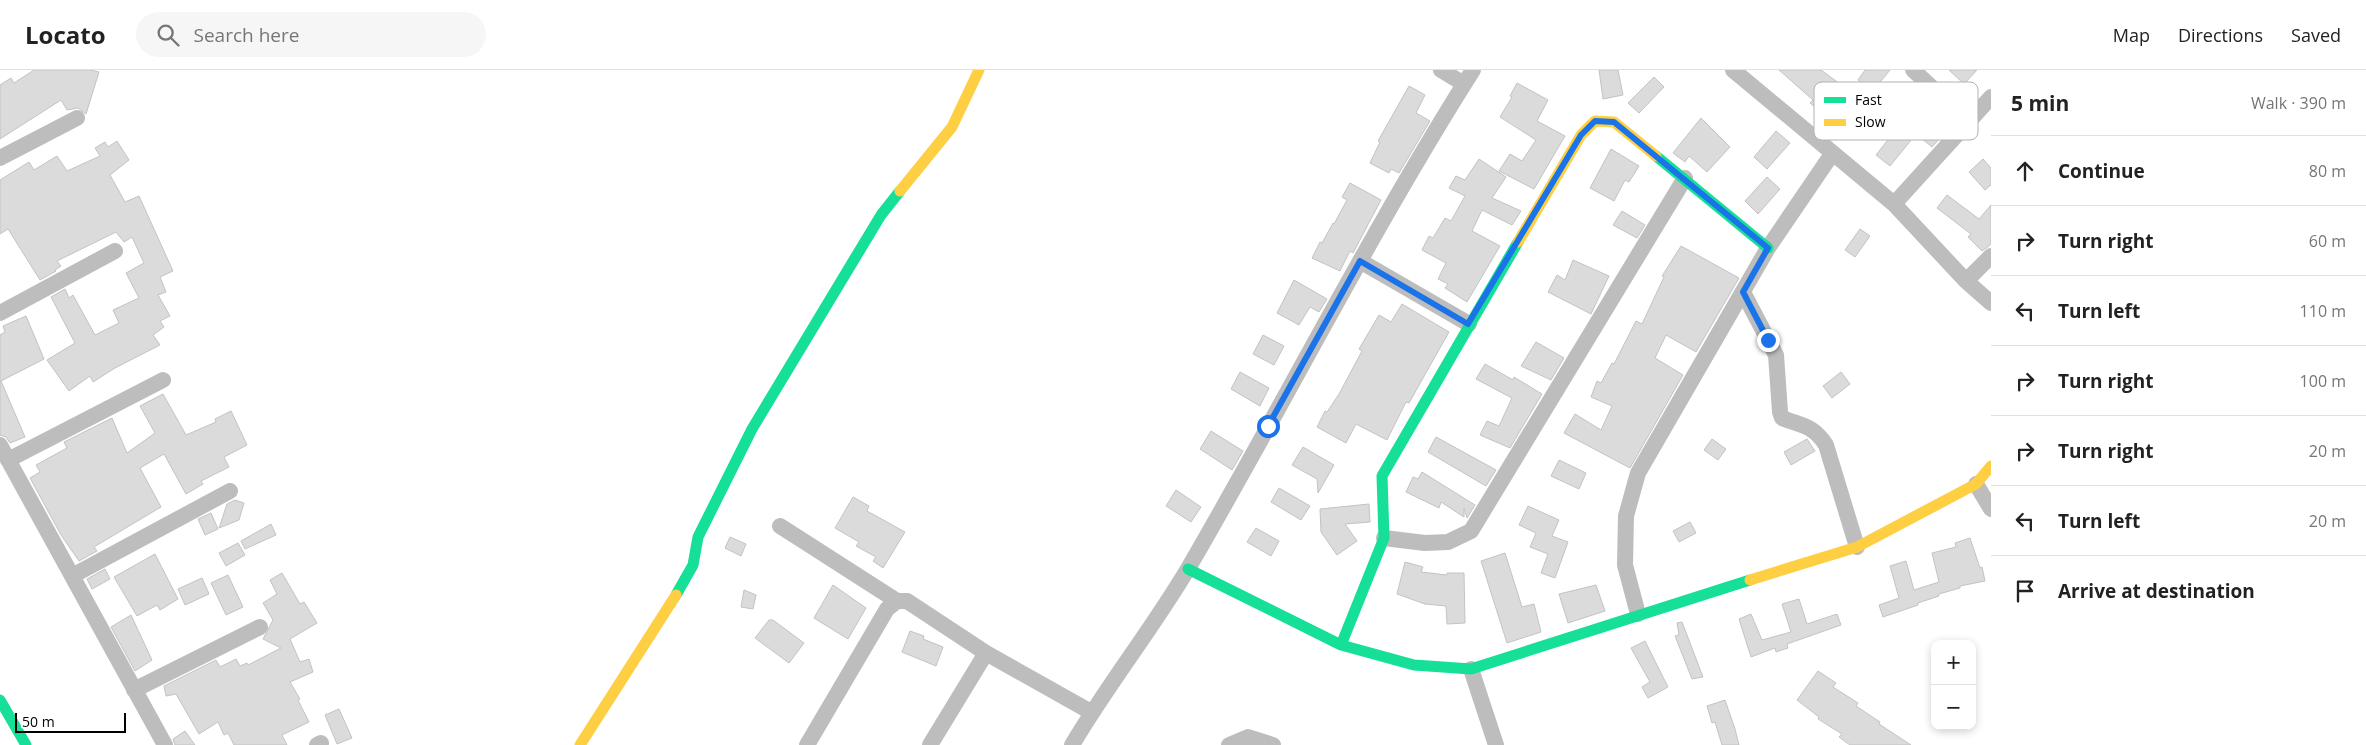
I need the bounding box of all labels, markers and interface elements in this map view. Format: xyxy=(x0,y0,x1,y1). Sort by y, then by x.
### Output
search box xyxy=(136,12,486,57)
text: Locato xyxy=(25,18,106,51)
icon: search xyxy=(154,21,182,49)
text: Search here xyxy=(194,22,299,48)
text: Map xyxy=(2113,23,2150,47)
text: Directions xyxy=(2178,23,2263,47)
text: Saved xyxy=(2291,23,2341,47)
legend xyxy=(1814,82,1978,140)
text: 5 min xyxy=(2011,89,2069,117)
text: Fast xyxy=(1855,90,1882,109)
text: Walk · 390 m xyxy=(2251,92,2346,114)
text: Slow xyxy=(1855,112,1886,131)
icon: ahead xyxy=(2011,157,2039,185)
text: Continue xyxy=(2058,158,2145,184)
text: 80 m xyxy=(2309,160,2346,182)
icon: right xyxy=(2011,227,2039,255)
text: Turn right xyxy=(2058,228,2153,254)
text: 60 m xyxy=(2309,230,2346,252)
icon: left xyxy=(2011,297,2039,325)
text: Turn left xyxy=(2058,298,2140,324)
text: 110 m xyxy=(2300,300,2346,322)
route end xyxy=(1757,329,1780,352)
icon: right xyxy=(2011,367,2039,395)
text: Turn right xyxy=(2058,368,2153,394)
text: 100 m xyxy=(2300,370,2346,392)
route start xyxy=(1257,415,1280,438)
icon: right xyxy=(2011,437,2039,465)
text: Turn right xyxy=(2058,438,2153,464)
text: 20 m xyxy=(2309,440,2346,462)
icon: left xyxy=(2011,507,2039,535)
text: Turn left xyxy=(2058,508,2140,534)
text: 20 m xyxy=(2309,510,2346,532)
icon: arrive xyxy=(2011,577,2039,605)
text: Arrive at destination xyxy=(2058,578,2255,604)
map controls xyxy=(1931,640,1976,730)
button: + xyxy=(1931,640,1976,685)
button: − xyxy=(1931,685,1976,730)
scale bar xyxy=(15,710,126,733)
text: 50 m xyxy=(22,712,55,731)

